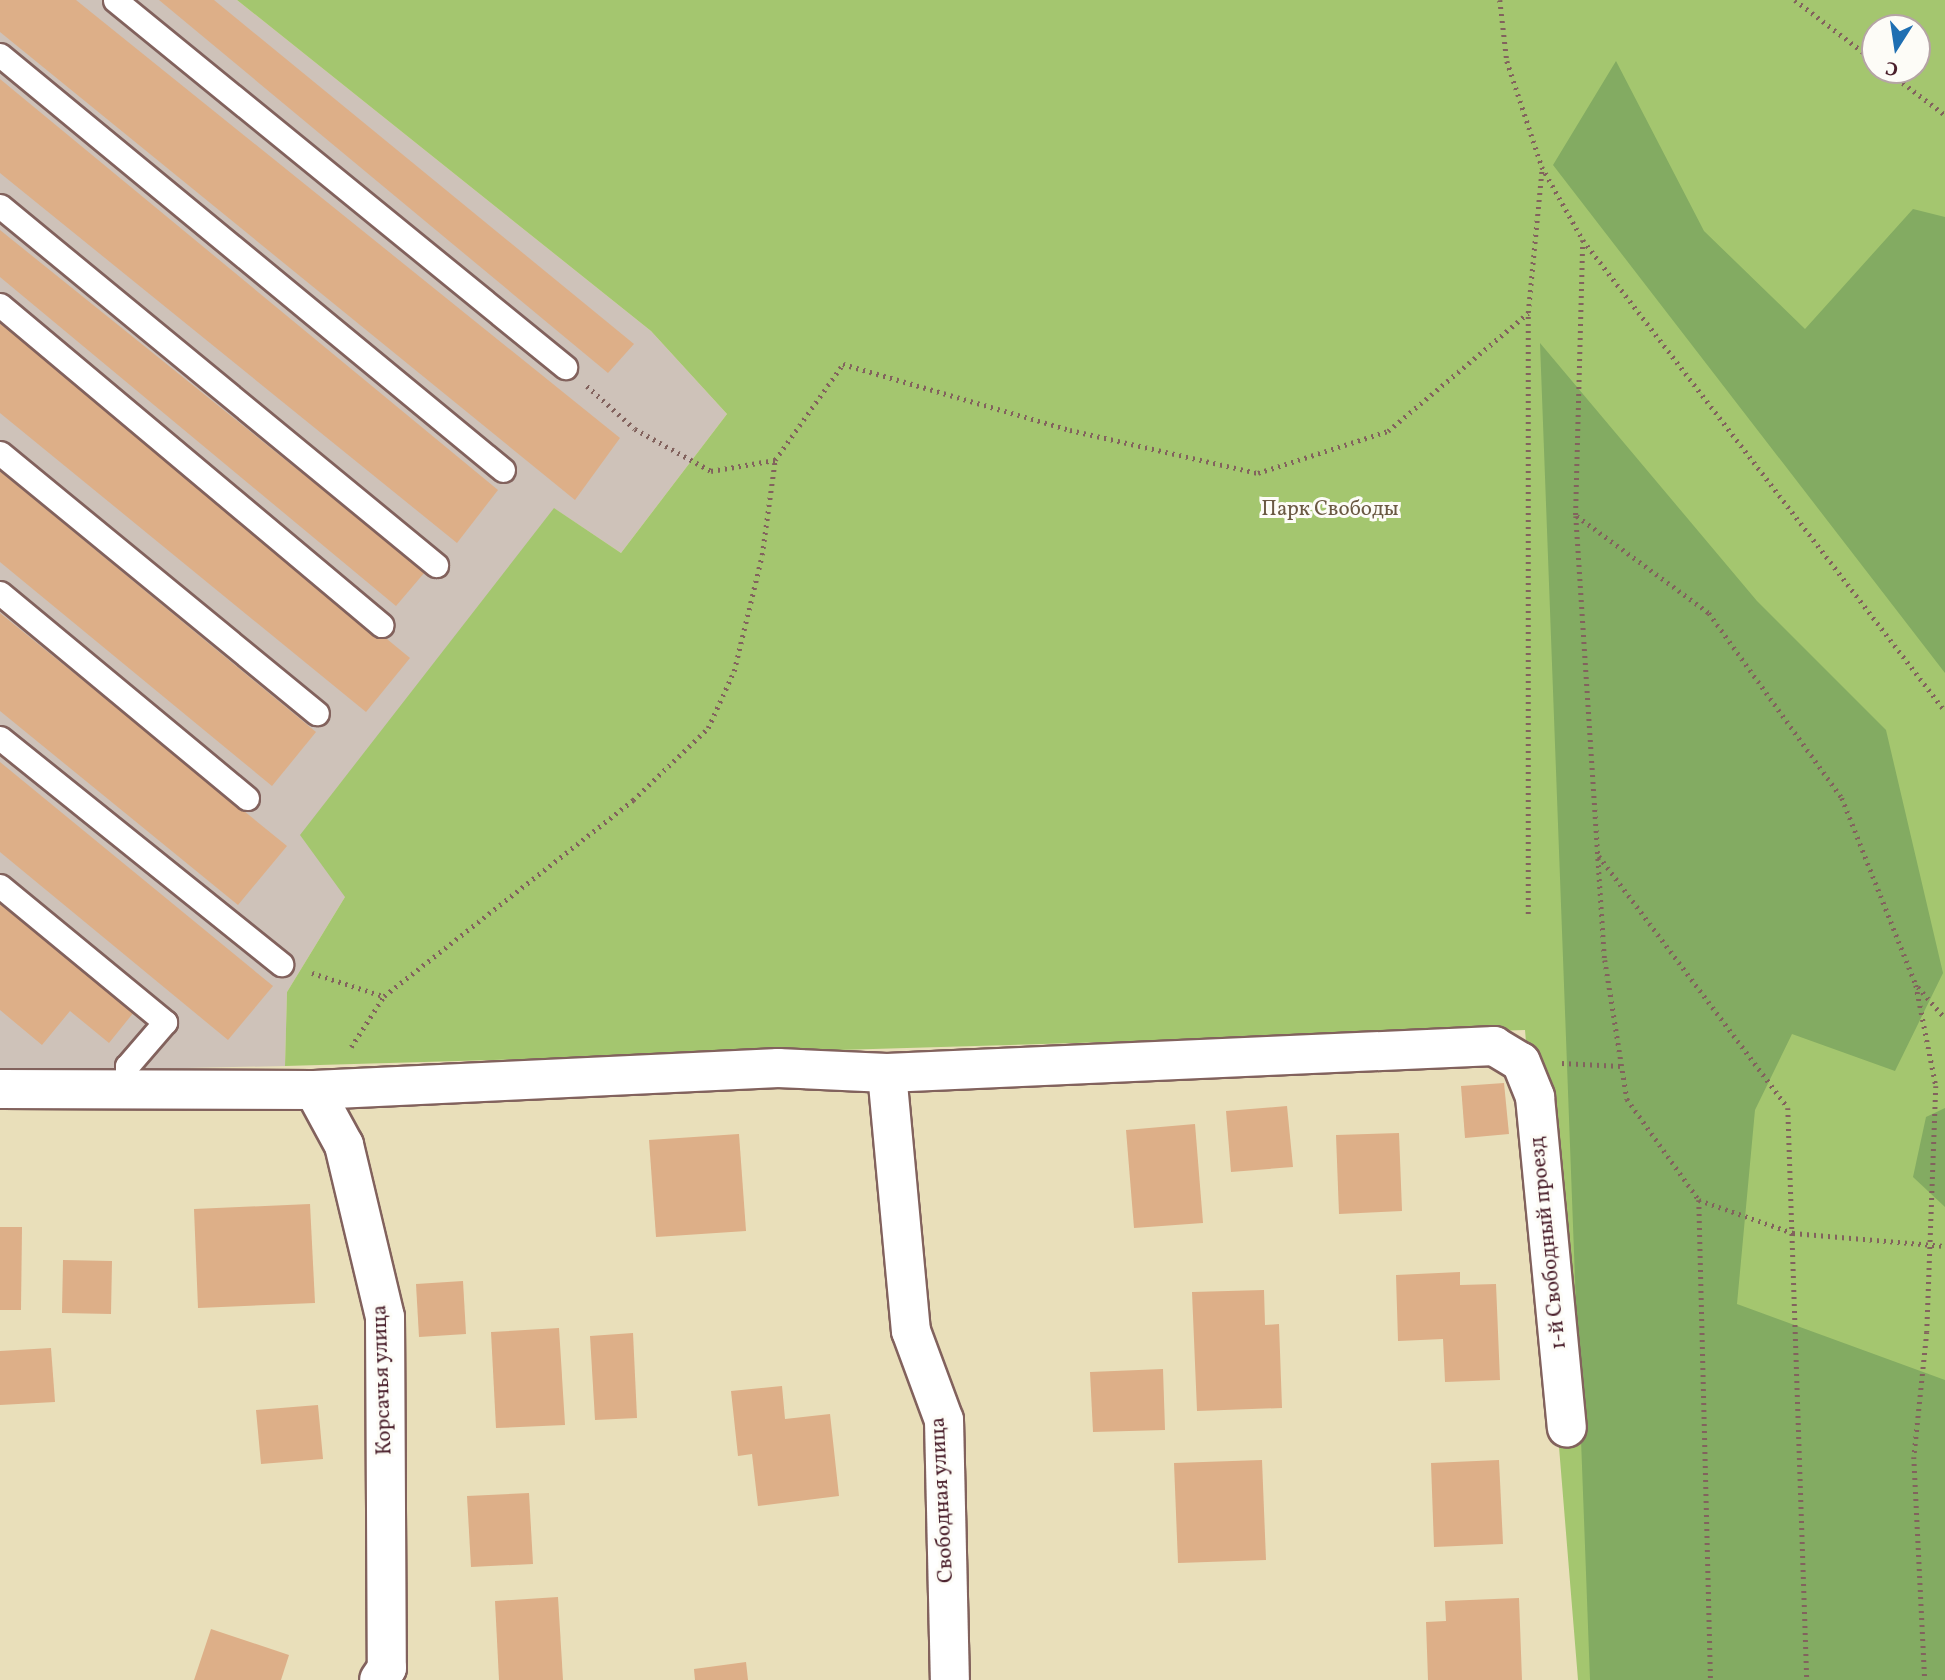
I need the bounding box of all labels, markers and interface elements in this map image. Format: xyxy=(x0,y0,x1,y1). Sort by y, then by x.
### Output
north arrow xyxy=(1861,14,1931,84)
text: С xyxy=(1883,54,1901,82)
park label: Парк Свободы xyxy=(1261,497,1399,523)
street label: 1-й Свободный проезд xyxy=(1525,1135,1573,1351)
street label: Корсачья улица xyxy=(368,1304,398,1456)
street label: Свободная улица xyxy=(926,1416,960,1584)

